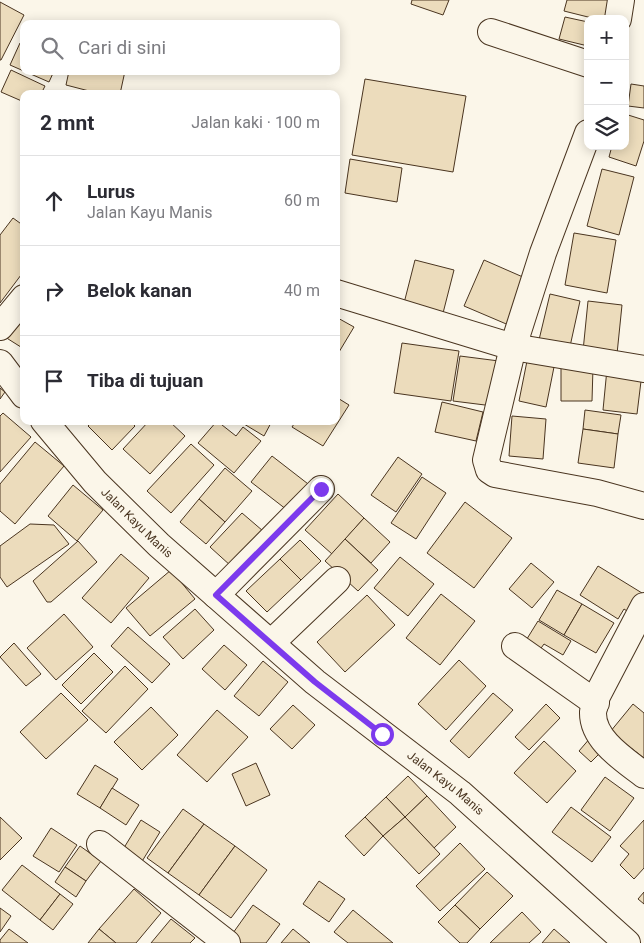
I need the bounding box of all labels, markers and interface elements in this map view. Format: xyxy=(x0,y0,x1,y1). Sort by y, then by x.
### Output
map controls xyxy=(584,15,629,150)
button: + xyxy=(584,15,629,60)
search box xyxy=(20,20,340,75)
icon: search xyxy=(38,34,66,62)
text: Cari di sini xyxy=(78,36,166,59)
button: − xyxy=(584,60,629,105)
button: layers xyxy=(584,105,629,150)
text: 2 mnt xyxy=(40,111,94,135)
text: Jalan kaki · 100 m xyxy=(191,113,320,132)
text: Lurus xyxy=(87,180,135,203)
icon: ahead xyxy=(40,187,68,215)
text: 60 m xyxy=(284,191,320,210)
text: Jalan Kayu Manis xyxy=(87,203,213,222)
icon: right xyxy=(40,277,68,305)
text: Belok kanan xyxy=(87,279,192,302)
text: 40 m xyxy=(284,281,320,300)
icon: arrive xyxy=(40,367,68,395)
text: Tiba di tujuan xyxy=(87,369,203,392)
route end xyxy=(310,478,333,501)
street label: Jalan Kayu Manis xyxy=(98,485,176,561)
route start xyxy=(371,723,394,746)
street label: Jalan Kayu Manis xyxy=(404,748,487,818)

